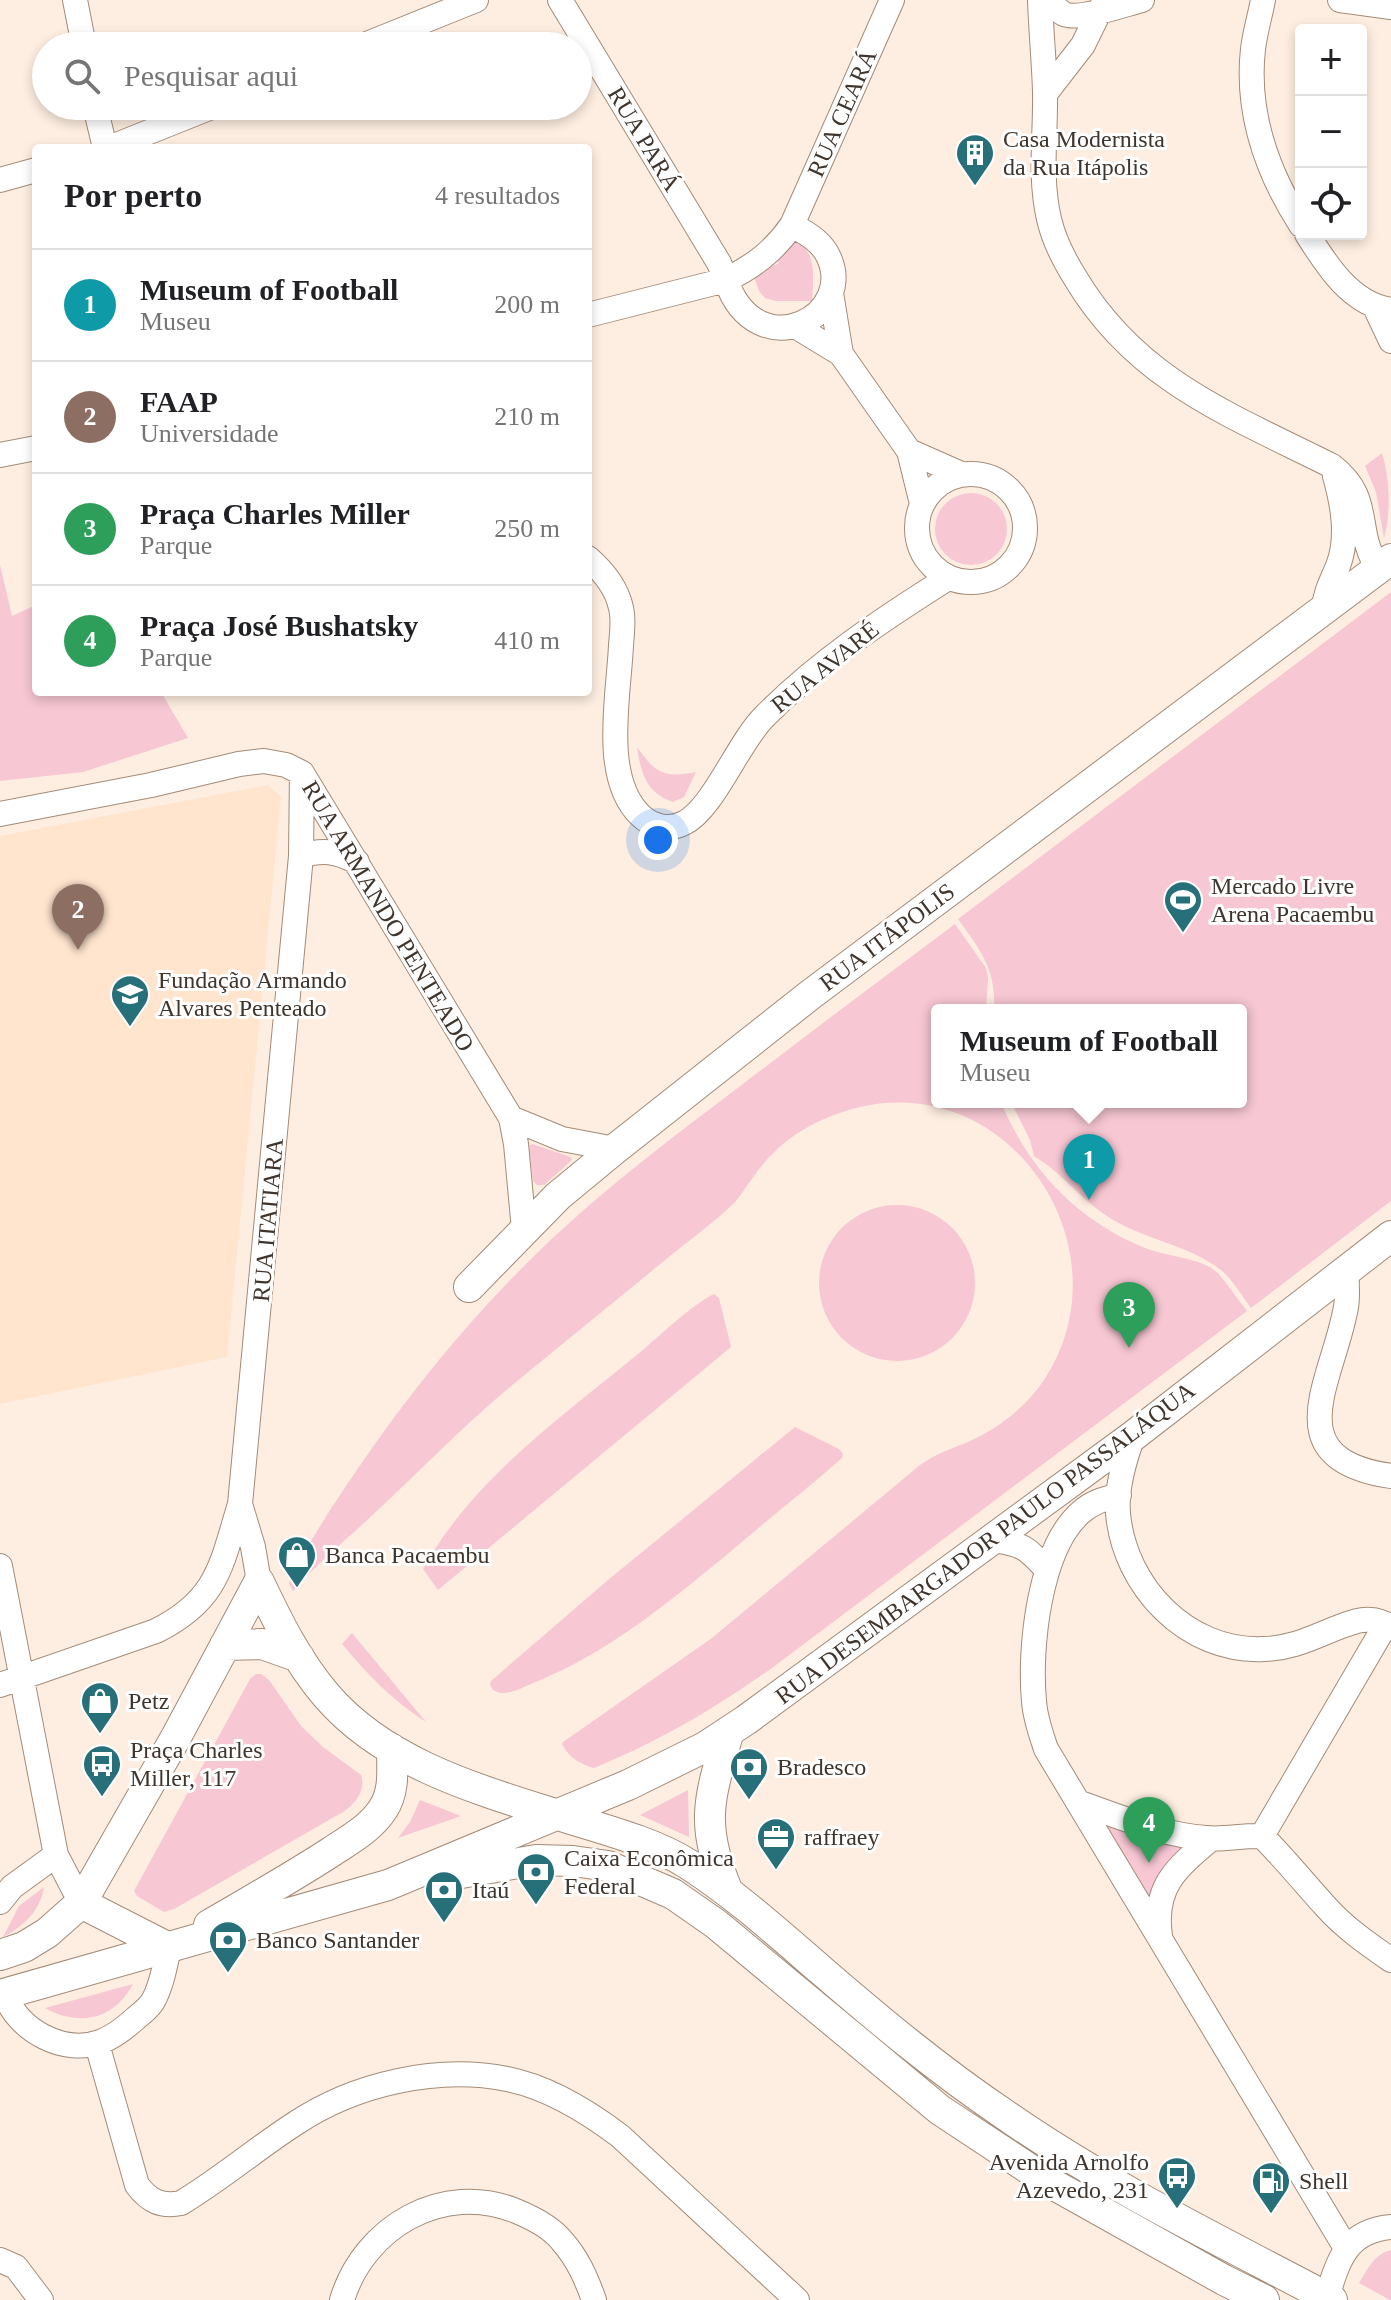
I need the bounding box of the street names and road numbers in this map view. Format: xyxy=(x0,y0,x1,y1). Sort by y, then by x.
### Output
street label: RUA CEARÁ xyxy=(802,45,882,181)
street label: RUA PARÁ xyxy=(603,82,686,196)
street label: RUA AVARÉ xyxy=(766,616,884,718)
street label: RUA ARMANDO PENTEADO xyxy=(297,776,479,1056)
street label: RUA ITÁPOLIS xyxy=(814,878,960,996)
street label: RUA ITATIARA xyxy=(248,1136,288,1303)
street label: RUA DESEMBARGADOR PAULO PASSALÁQUA xyxy=(770,1376,1200,1709)

